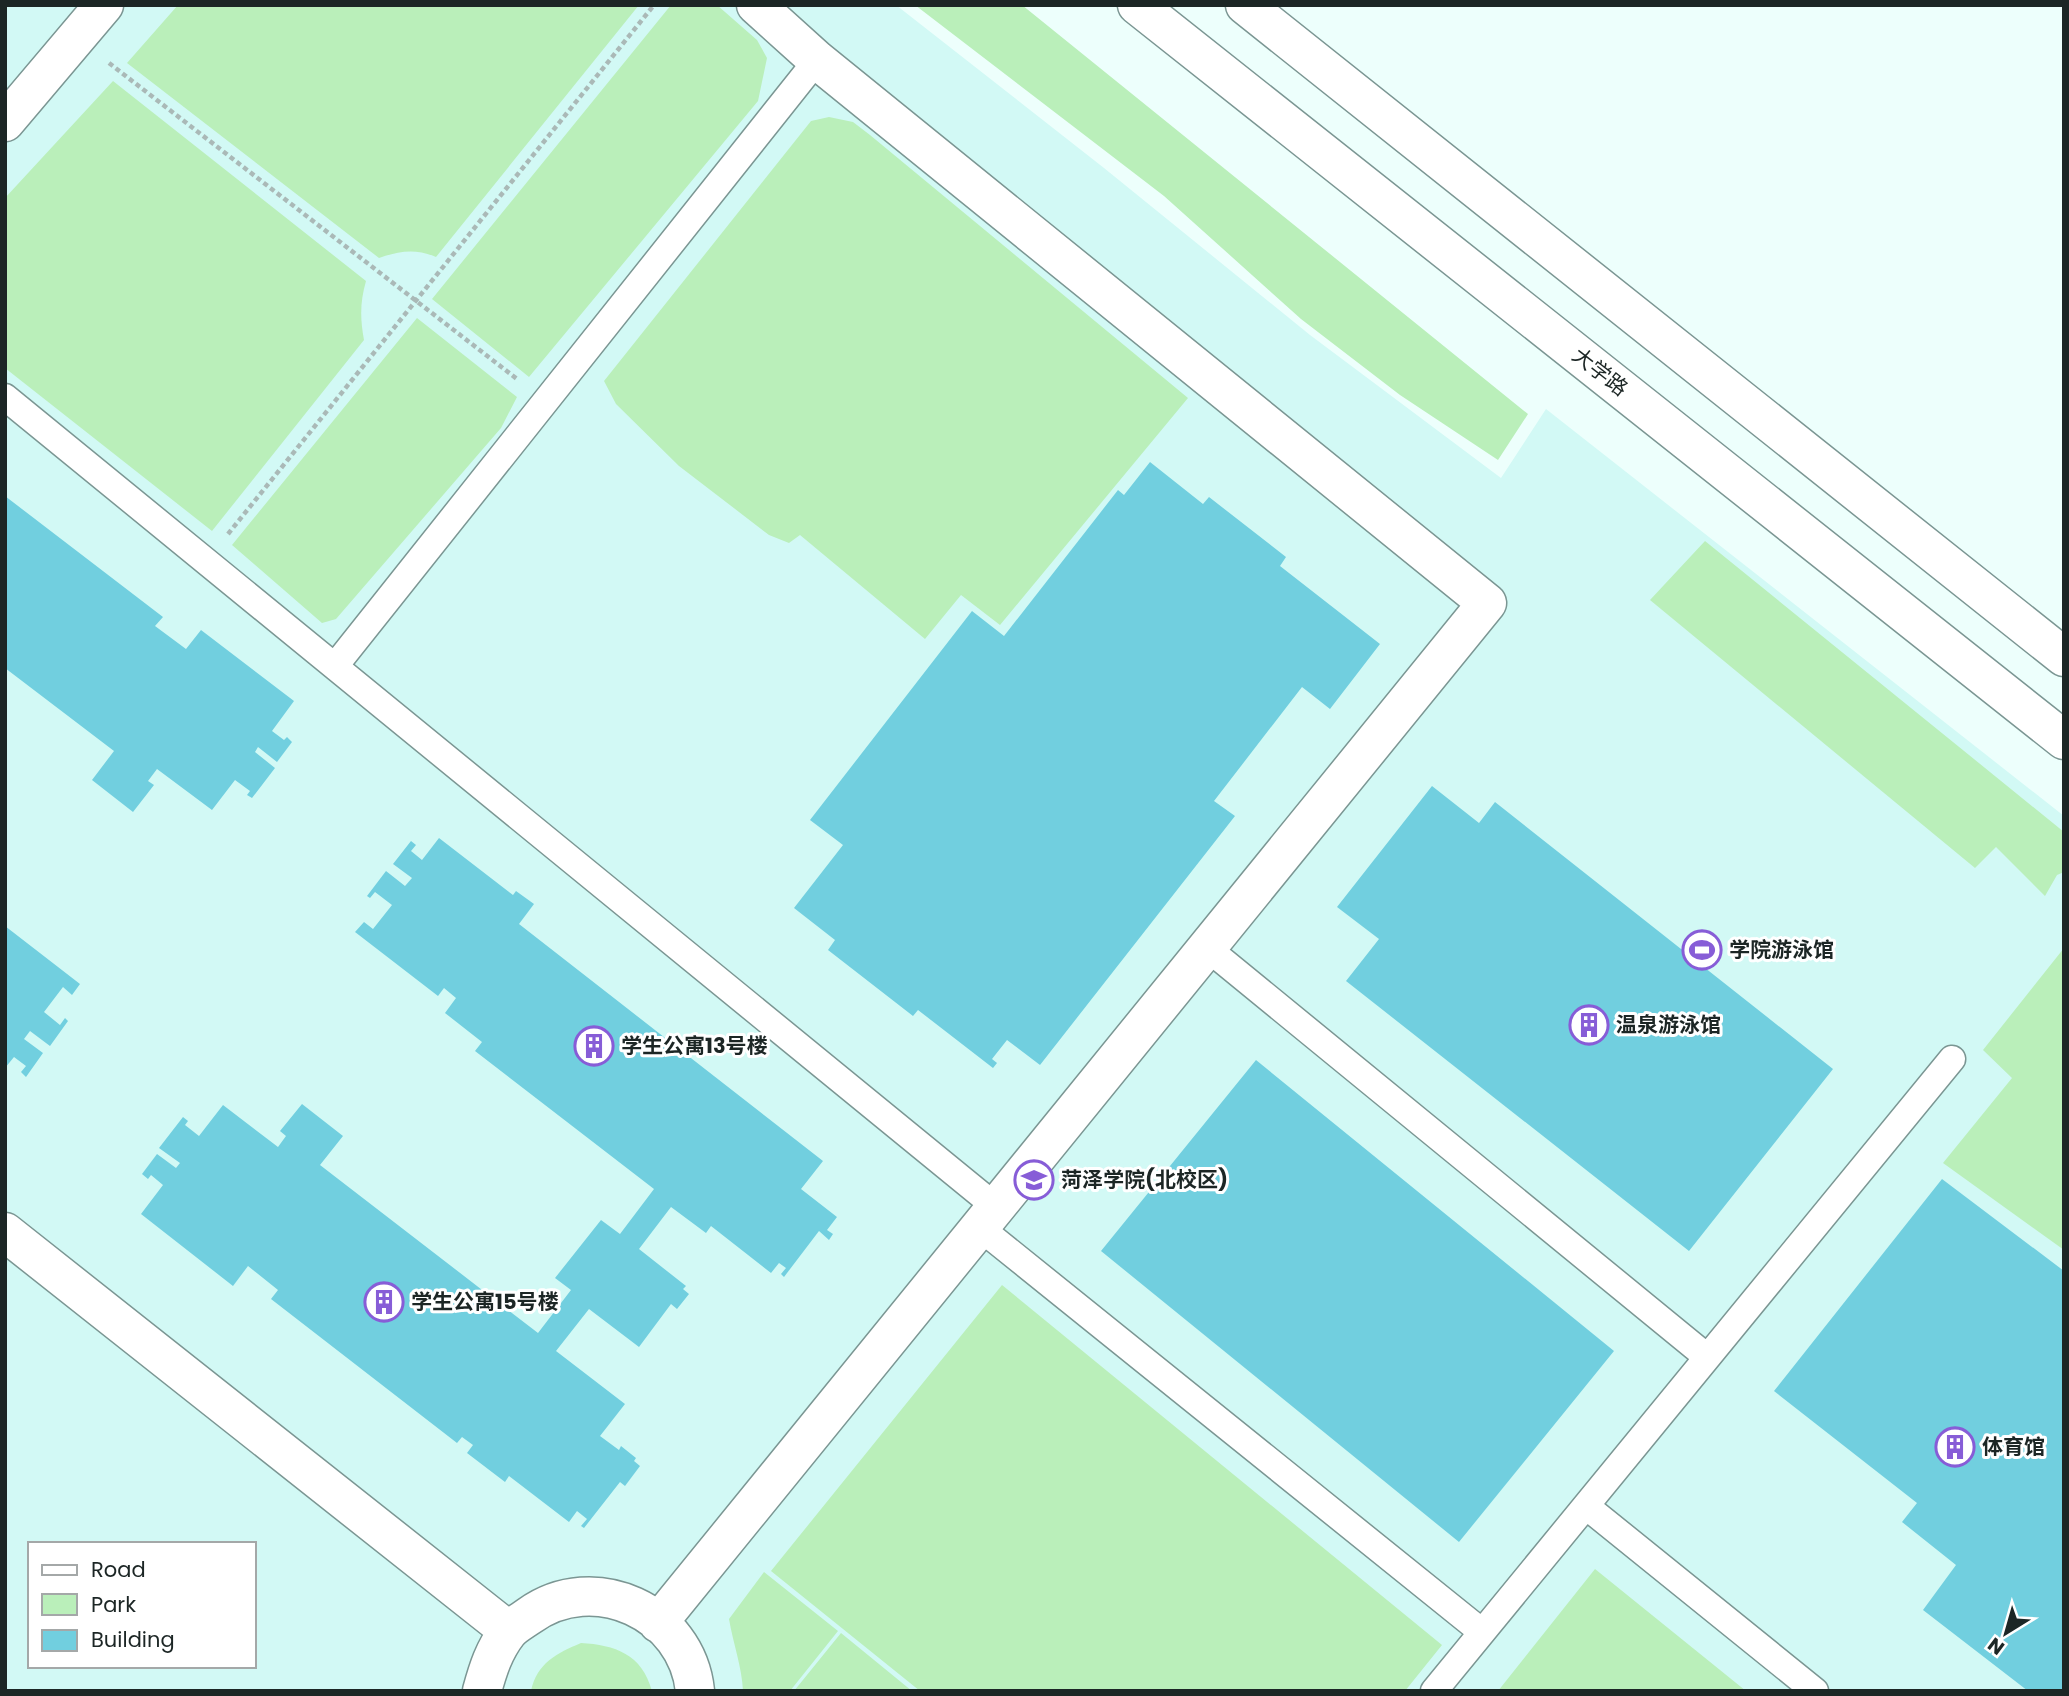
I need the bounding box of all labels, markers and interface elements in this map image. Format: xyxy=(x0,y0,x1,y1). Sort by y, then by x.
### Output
street label: 大学路 xyxy=(1567,341,1634,402)
sports icon: 学院游泳馆 xyxy=(1681,929,1723,971)
place label: 学院游泳馆 xyxy=(1729,935,1834,964)
building icon: 温泉游泳馆 xyxy=(1568,1004,1610,1046)
place label: 温泉游泳馆 xyxy=(1616,1010,1721,1039)
building icon: 学生公寓13号楼 xyxy=(573,1025,615,1067)
place label: 学生公寓13号楼 xyxy=(621,1031,768,1060)
school or university icon: 菏泽学院(北校区) xyxy=(1013,1159,1055,1201)
place label: 菏泽学院(北校区) xyxy=(1061,1165,1228,1194)
building icon: 学生公寓15号楼 xyxy=(363,1281,405,1323)
place label: 学生公寓15号楼 xyxy=(411,1287,559,1316)
building icon: 体育馆 xyxy=(1934,1426,1976,1468)
place label: 体育馆 xyxy=(1982,1432,2045,1461)
legend xyxy=(28,1542,256,1668)
text: Road xyxy=(91,1555,146,1584)
text: Park xyxy=(91,1590,136,1619)
north arrow xyxy=(1971,1598,2041,1668)
text: Building xyxy=(91,1625,175,1654)
text: N xyxy=(1982,1631,2010,1661)

